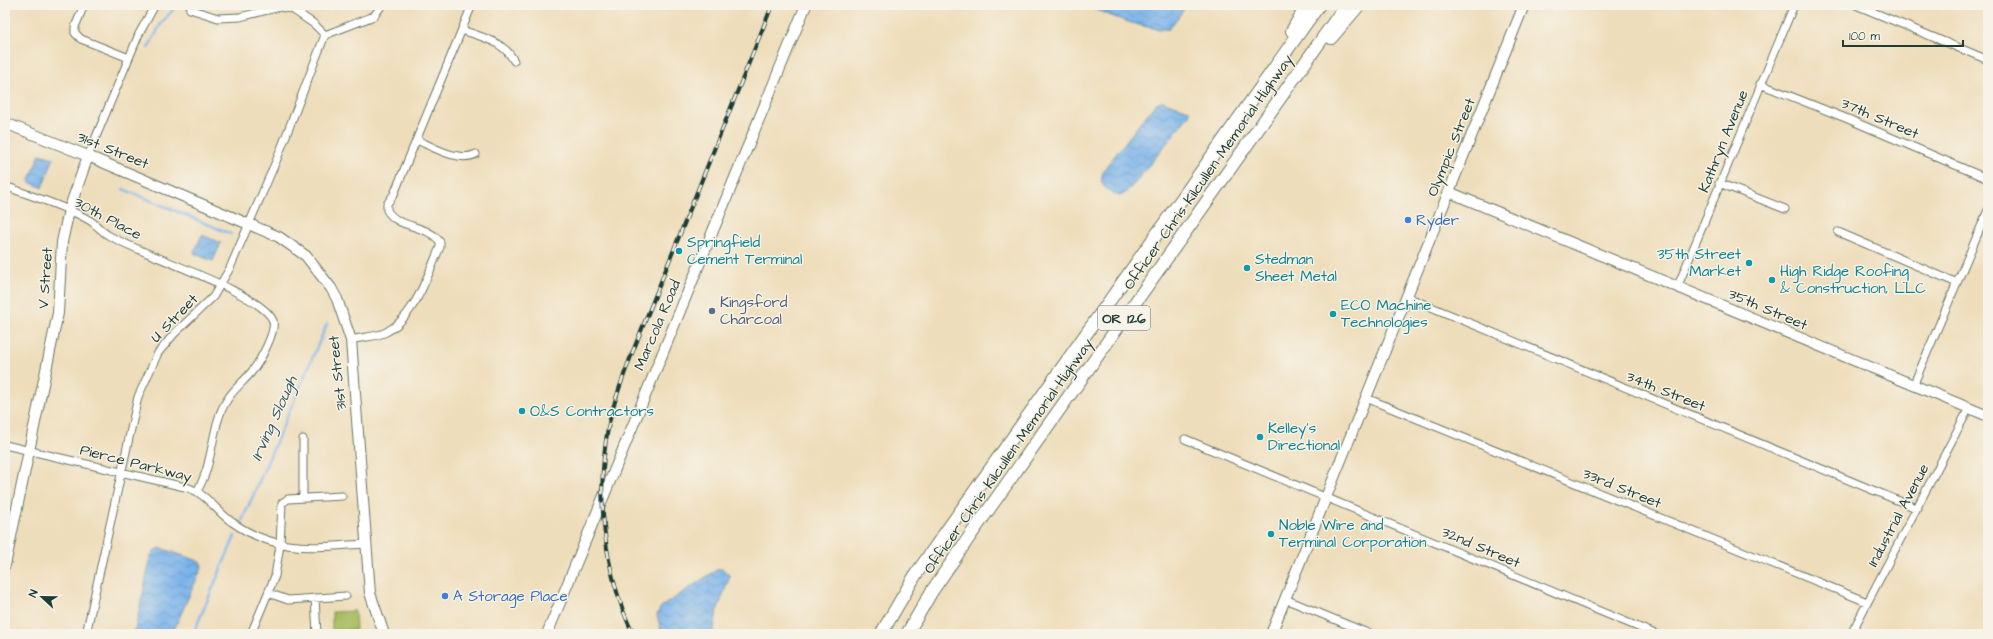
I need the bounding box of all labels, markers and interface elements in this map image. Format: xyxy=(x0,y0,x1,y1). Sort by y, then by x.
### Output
scale bar xyxy=(1843,22,1963,48)
text: 100 m xyxy=(1849,28,1880,45)
street label: Officer Chris Kilcullen Memorial Highway xyxy=(1119,50,1299,295)
street label: Kathryn Avenue xyxy=(1693,87,1755,196)
street label: 37th Street xyxy=(1838,93,1922,144)
street label: Olympic Street xyxy=(1422,95,1482,200)
street label: 31st Street xyxy=(74,127,152,174)
street label: 30th Place xyxy=(70,192,145,245)
place label: Ryder xyxy=(1416,210,1459,232)
marker: Ryder xyxy=(1403,215,1413,225)
place label: Springfield Cement Terminal xyxy=(687,232,802,270)
place label: 35th Street Market xyxy=(1657,244,1741,282)
marker: Springfield Cement Terminal xyxy=(674,246,684,256)
street label: V Street xyxy=(33,247,58,310)
place label: Stedman Sheet Metal xyxy=(1255,249,1337,287)
marker: 35th Street Market xyxy=(1744,258,1754,268)
place label: High Ridge Roofing & Construction, LLC xyxy=(1780,261,1926,299)
marker: Stedman Sheet Metal xyxy=(1242,263,1252,273)
marker: High Ridge Roofing & Construction, LLC xyxy=(1767,275,1777,285)
street label: Marcola Road xyxy=(629,276,686,374)
street label: 35th Street xyxy=(1725,283,1811,336)
street label: U Street xyxy=(146,289,203,347)
place label: Kingsford Charcoal xyxy=(720,292,788,330)
place label: ECO Machine Technologies xyxy=(1341,295,1431,334)
marker: Kingsford Charcoal xyxy=(707,306,717,316)
road number: OR 126 xyxy=(1098,306,1150,330)
marker: ECO Machine Technologies xyxy=(1328,309,1338,319)
street label: 31st Street xyxy=(323,334,352,412)
street label: Officer Chris Kilcullen Memorial Highway xyxy=(919,334,1099,579)
street label: 34th Street xyxy=(1623,366,1709,417)
water label: Irving Slough xyxy=(245,372,304,465)
place label: O&S Contractors xyxy=(530,401,655,422)
marker: O&S Contractors xyxy=(517,406,527,416)
place label: Kelley's Directional xyxy=(1268,418,1340,456)
marker: Kelley's Directional xyxy=(1255,432,1265,442)
street label: Pierce Parkway xyxy=(78,439,194,488)
street label: Industrial Avenue xyxy=(1862,460,1934,570)
street label: 33rd Street xyxy=(1579,463,1664,514)
place label: Noble Wire and Terminal Corporation xyxy=(1279,515,1427,553)
street label: 32nd Street xyxy=(1438,521,1523,573)
marker: Noble Wire and Terminal Corporation xyxy=(1266,529,1276,539)
north arrow xyxy=(22,577,62,617)
place label: A Storage Place xyxy=(453,586,568,608)
text: N xyxy=(25,587,41,599)
marker: A Storage Place xyxy=(440,591,450,601)

